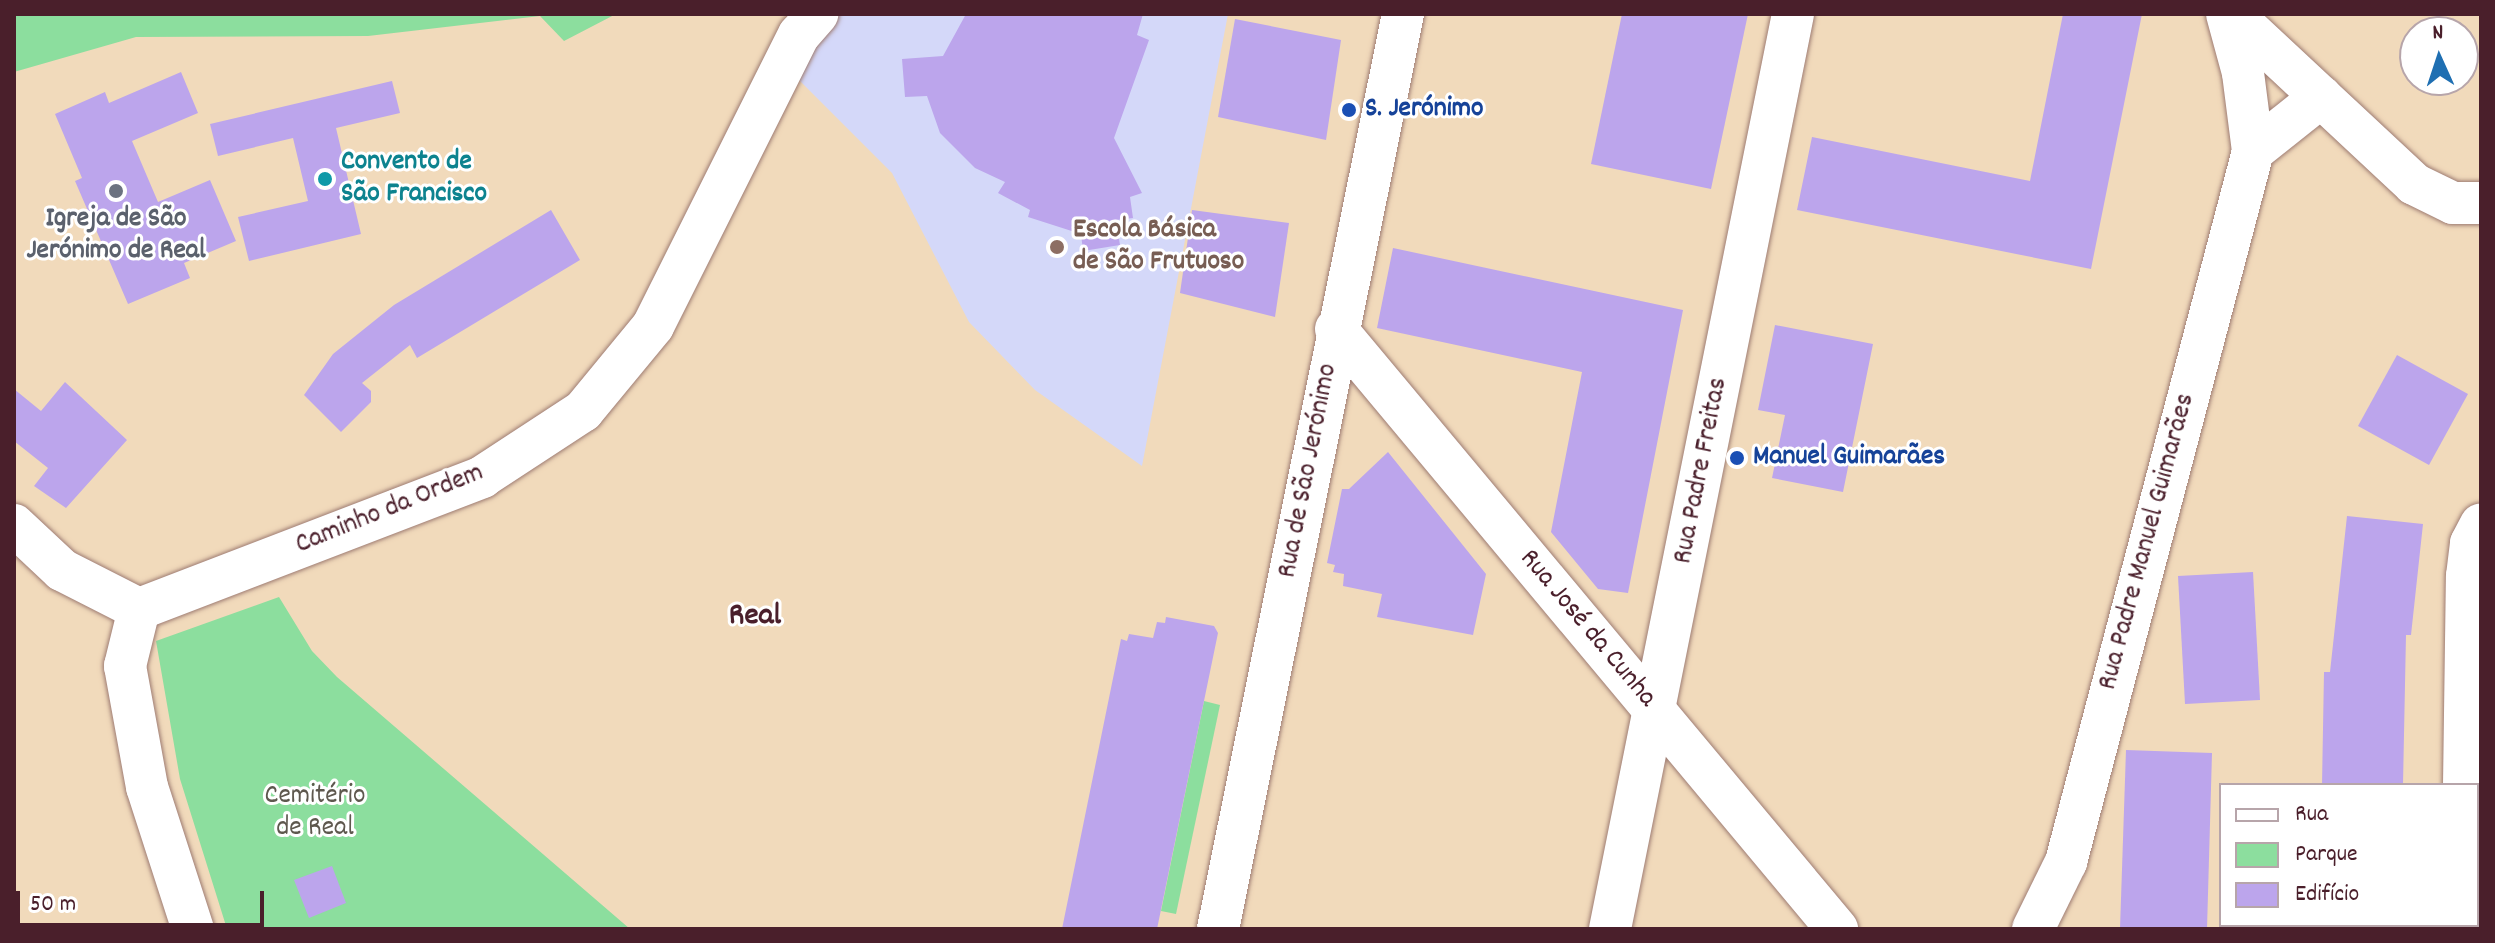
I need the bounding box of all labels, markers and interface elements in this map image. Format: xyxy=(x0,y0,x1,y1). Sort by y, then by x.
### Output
north arrow xyxy=(2399,16,2479,96)
text: N xyxy=(2432,18,2444,49)
place label: S. Jerónimo xyxy=(1365,93,1484,127)
marker: S. Jerónimo xyxy=(1340,101,1358,119)
place label: Convento de São Francisco xyxy=(341,146,487,212)
marker: Convento de São Francisco xyxy=(316,170,334,188)
marker: Igreja de São Jerónimo de Real xyxy=(107,182,125,200)
place label: Igreja de São Jerónimo de Real xyxy=(26,203,206,269)
place label: Escola Básica de São Frutuoso xyxy=(1073,214,1244,280)
marker: Escola Básica de São Frutuoso xyxy=(1048,238,1066,256)
street label: Rua de São Jerónimo xyxy=(1272,361,1346,581)
street label: Rua Padre Freitas xyxy=(1667,375,1737,567)
street label: Rua Padre Manuel Guimarães xyxy=(2092,390,2204,694)
place label: Manuel Guimarães xyxy=(1753,441,1945,475)
marker: Manuel Guimarães xyxy=(1728,449,1746,467)
street label: Caminho da Ordem xyxy=(291,457,489,563)
street label: Rua José da Cunha xyxy=(1511,543,1663,715)
district label: Real xyxy=(729,598,781,636)
park label: Cemitério de Real xyxy=(265,780,365,846)
legend xyxy=(2219,783,2479,927)
text: Rua xyxy=(2295,798,2328,832)
text: Parque xyxy=(2295,838,2358,872)
scale bar xyxy=(20,875,268,925)
text: Edifício xyxy=(2295,878,2359,912)
text: 50 m xyxy=(30,888,76,922)

